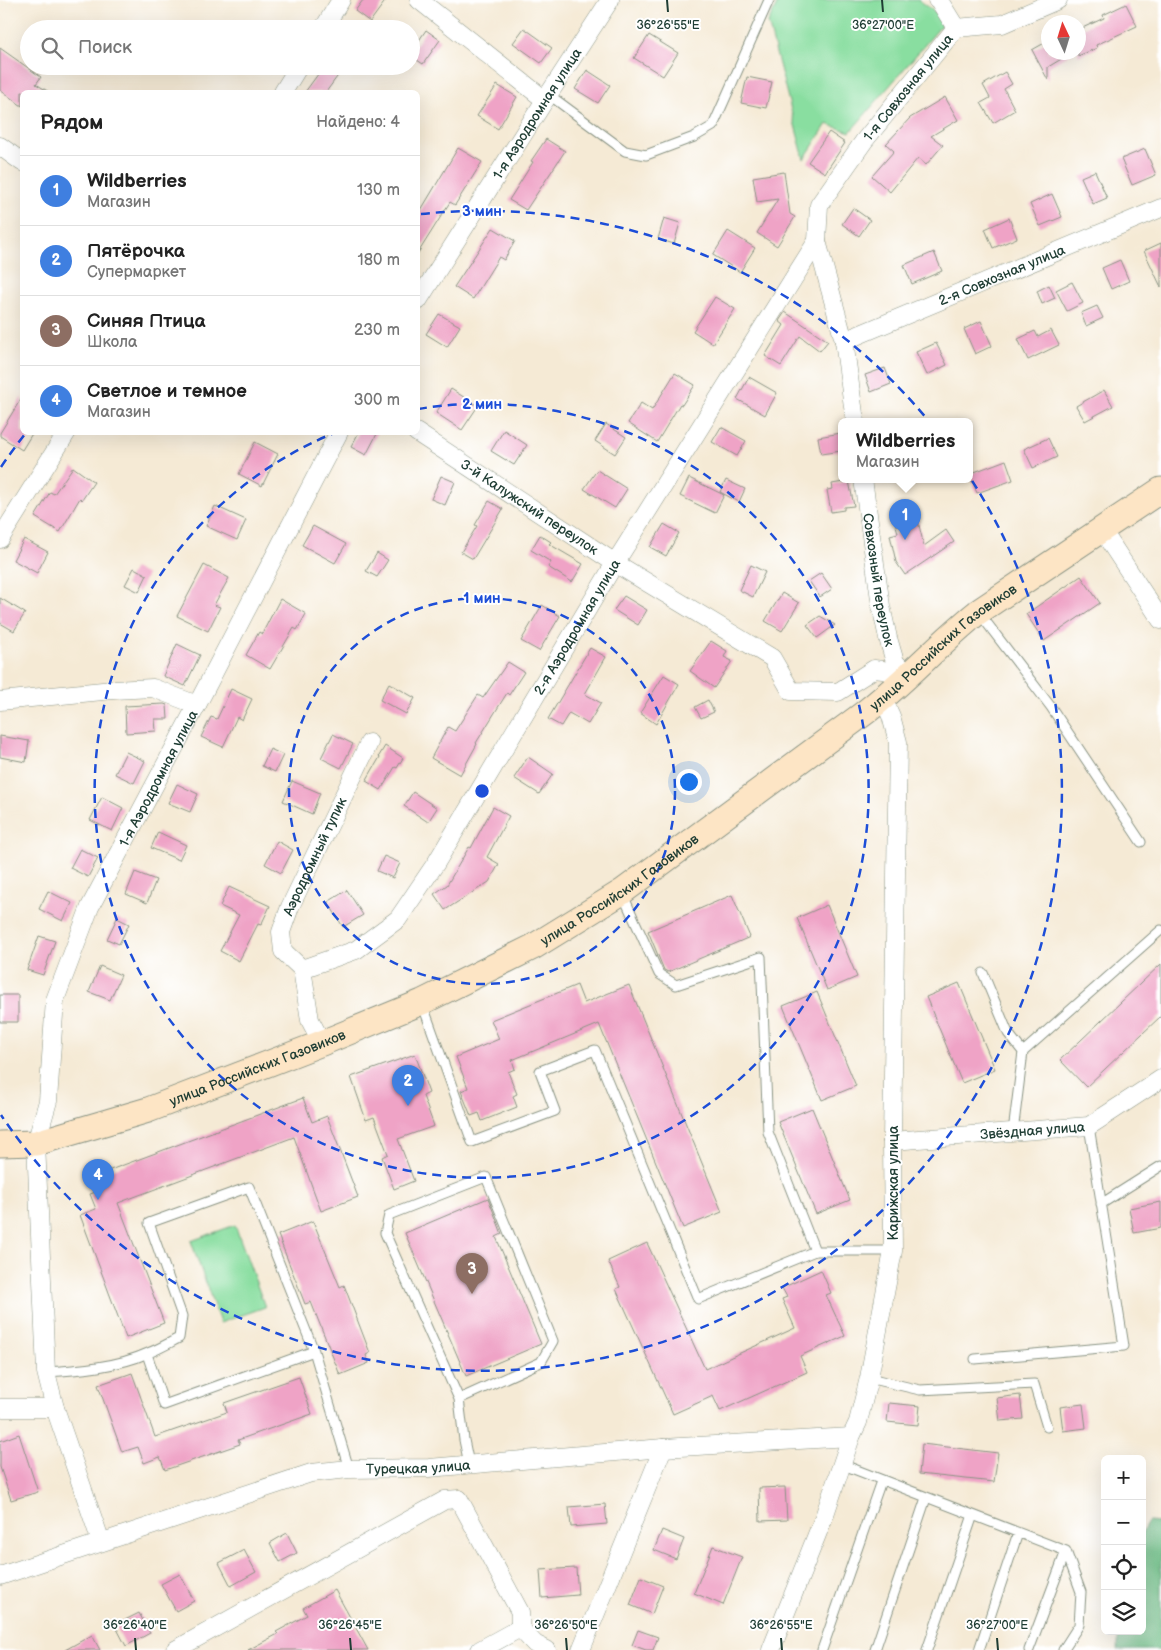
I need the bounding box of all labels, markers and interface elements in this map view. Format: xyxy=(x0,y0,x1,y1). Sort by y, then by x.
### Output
north arrow xyxy=(1041,15,1086,60)
text: 36°26'55"E xyxy=(636,18,700,33)
text: 36°27'00"E xyxy=(852,18,914,33)
search box xyxy=(20,20,420,75)
street label: 1-я Совхозная улица xyxy=(859,30,957,144)
icon: search xyxy=(38,34,66,62)
text: Поиск xyxy=(78,36,132,59)
street label: 1-я Аэродромная улица xyxy=(489,44,585,182)
text: Рядом xyxy=(40,110,103,135)
text: Найдено: 4 xyxy=(316,113,400,132)
text: Wildberries xyxy=(87,170,187,193)
text: 1 xyxy=(53,181,59,200)
text: 130 m xyxy=(357,181,400,200)
text: Магазин xyxy=(87,193,151,212)
text: 3 мин xyxy=(462,202,502,221)
text: Пятёрочка xyxy=(87,240,185,263)
street label: 2-я Совхозная улица xyxy=(936,240,1068,309)
text: 2 xyxy=(51,251,61,270)
text: 180 m xyxy=(358,251,400,270)
text: Супермаркет xyxy=(87,263,186,282)
text: Синяя Птица xyxy=(87,310,206,333)
text: 3 xyxy=(51,321,61,340)
text: 230 m xyxy=(354,321,400,340)
text: Школа xyxy=(87,333,137,352)
text: Светлое и темное xyxy=(87,380,247,403)
text: 4 xyxy=(51,391,61,410)
text: 300 m xyxy=(354,391,400,410)
text: 2 мин xyxy=(462,395,502,414)
text: Магазин xyxy=(87,403,151,422)
popup xyxy=(838,418,973,483)
text: Wildberries xyxy=(856,430,955,453)
text: Магазин xyxy=(856,453,920,472)
street label: 3-й Калужский переулок xyxy=(457,455,602,559)
pin: 1 xyxy=(889,499,921,540)
street label: Совхозный переулок xyxy=(859,512,899,649)
street label: 2-я Аэродромная улица xyxy=(530,555,624,698)
street label: улица Российских Газовиков xyxy=(866,580,1020,714)
text: 1 мин xyxy=(463,589,501,608)
street label: 1-я Аэродромная улица xyxy=(115,706,202,849)
your location xyxy=(676,769,702,795)
centre of rings xyxy=(473,782,491,800)
street label: Аэродромный тупик xyxy=(279,794,350,919)
street label: улица Российских Газовиков xyxy=(537,830,702,949)
street label: улица Российских Газовиков xyxy=(167,1026,349,1110)
pin: 2 xyxy=(392,1065,424,1106)
street label: Звёздная улица xyxy=(980,1118,1086,1143)
street label: Карижская улица xyxy=(885,1125,902,1241)
pin: 4 xyxy=(82,1159,114,1200)
pin: 3 xyxy=(456,1253,488,1294)
map controls xyxy=(1101,1455,1146,1635)
button: + xyxy=(1101,1455,1146,1500)
street label: Турецкая улица xyxy=(366,1456,472,1477)
button: − xyxy=(1101,1500,1146,1545)
button: locate xyxy=(1101,1545,1146,1590)
button: layers xyxy=(1101,1590,1146,1635)
text: 36°26'40"E xyxy=(103,1618,167,1633)
text: 36°26'45"E xyxy=(318,1618,382,1633)
text: 36°26'50"E xyxy=(534,1618,598,1633)
text: 36°26'55"E xyxy=(749,1618,813,1633)
text: 36°27'00"E xyxy=(966,1618,1028,1633)

